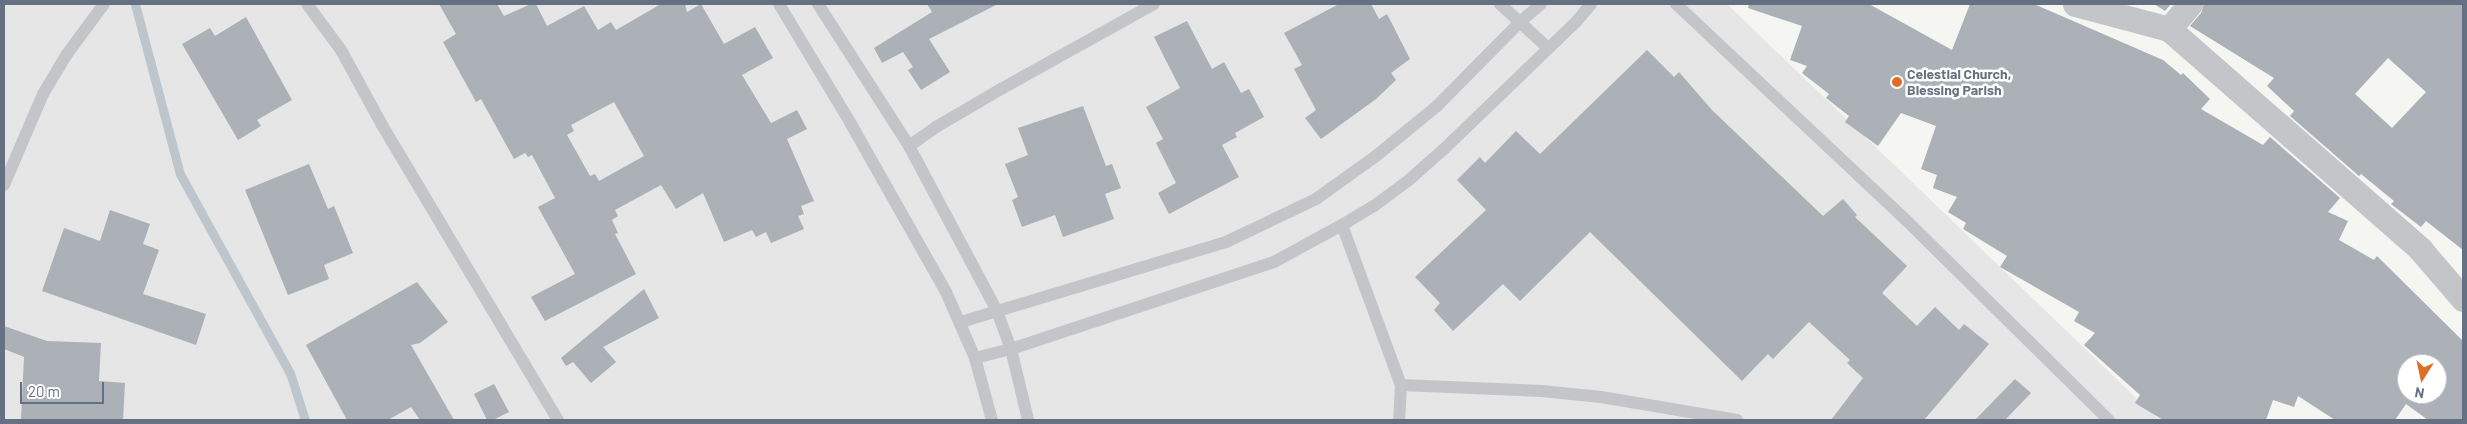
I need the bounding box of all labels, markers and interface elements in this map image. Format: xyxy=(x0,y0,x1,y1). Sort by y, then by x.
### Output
place label: Celestial Church, Blessing Parish xyxy=(1907,66,2011,98)
marker: Celestial Church, Blessing Parish xyxy=(1891,76,1903,88)
north arrow xyxy=(2397,354,2447,404)
scale bar xyxy=(22,372,106,404)
text: 20 m xyxy=(28,382,60,400)
text: N xyxy=(2413,384,2426,402)

